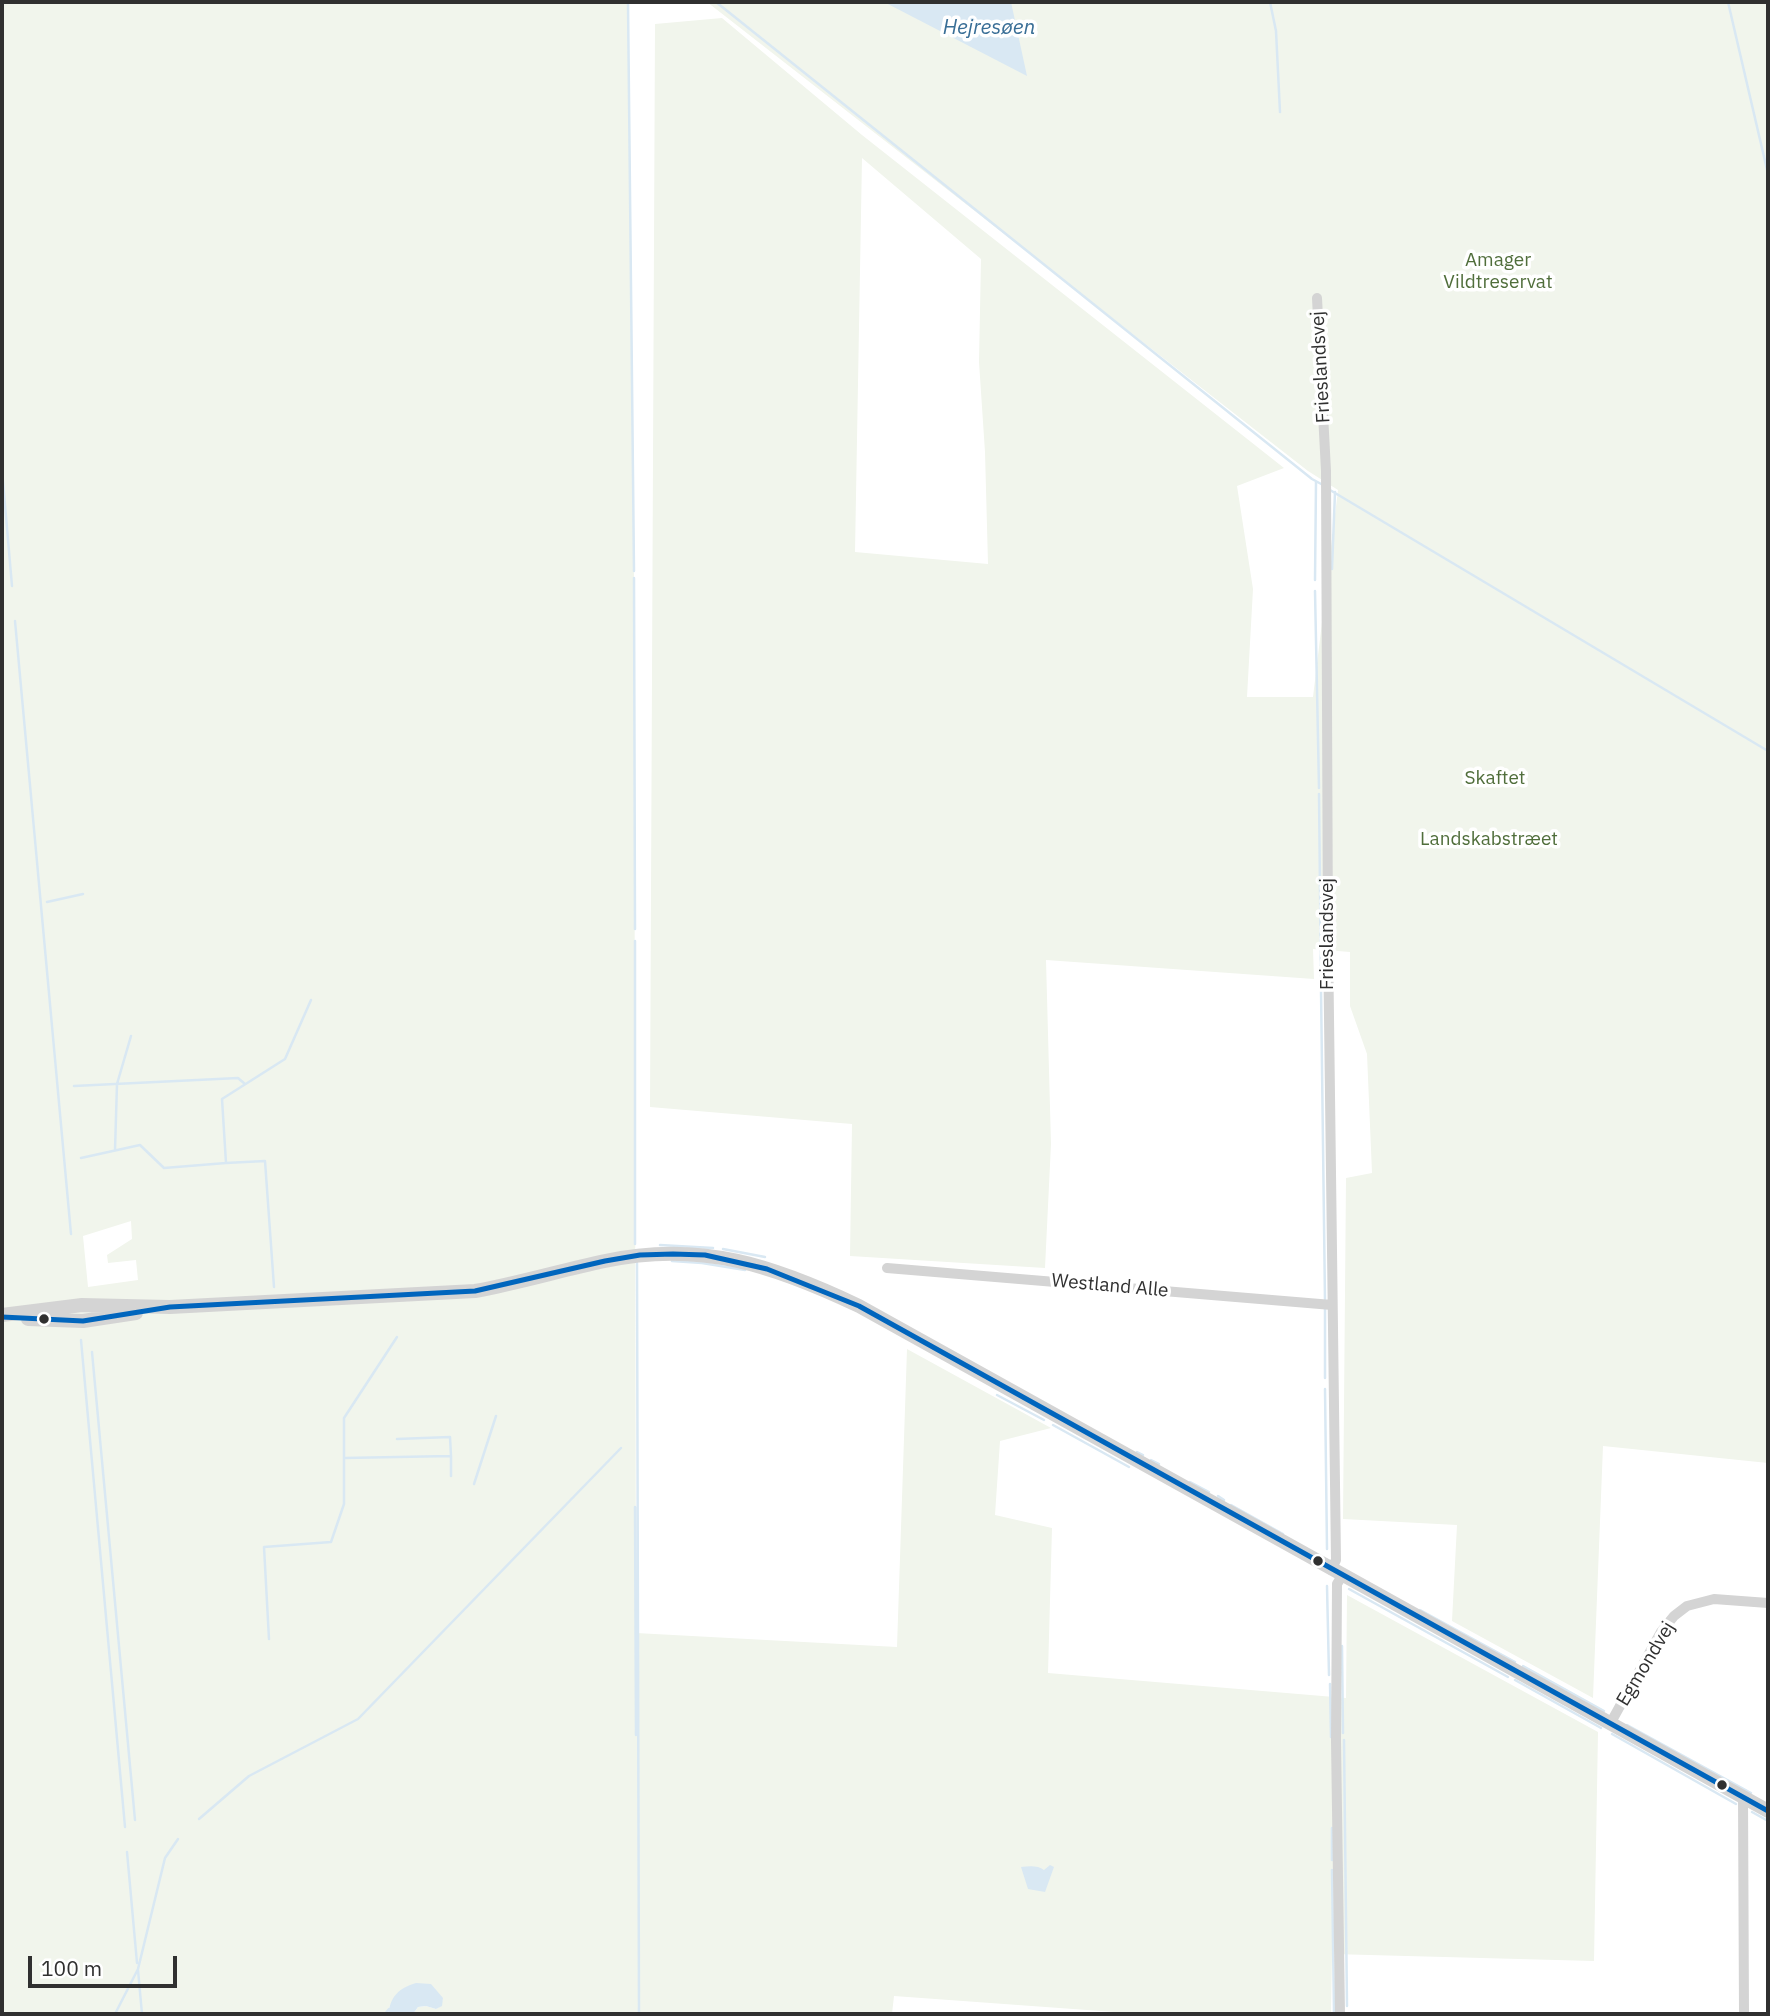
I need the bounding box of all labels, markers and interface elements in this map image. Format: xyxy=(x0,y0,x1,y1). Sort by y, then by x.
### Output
water label: Hejresøen xyxy=(943,15,1035,41)
park label: Amager Vildtreservat xyxy=(1443,250,1553,294)
street label: Frieslandsvej xyxy=(1307,310,1335,424)
park label: Skaftet xyxy=(1465,768,1525,790)
park label: Landskabstræet xyxy=(1420,829,1558,851)
street label: Frieslandsvej xyxy=(1317,878,1339,990)
street label: Westland Alle xyxy=(1051,1270,1169,1302)
unlabelled marker xyxy=(37,1312,51,1326)
unlabelled marker xyxy=(1311,1554,1325,1568)
street label: Egmondvej xyxy=(1612,1618,1680,1710)
unlabelled marker xyxy=(1715,1778,1729,1792)
scale bar xyxy=(32,1942,180,1986)
text: 100 m xyxy=(41,1954,102,1982)

